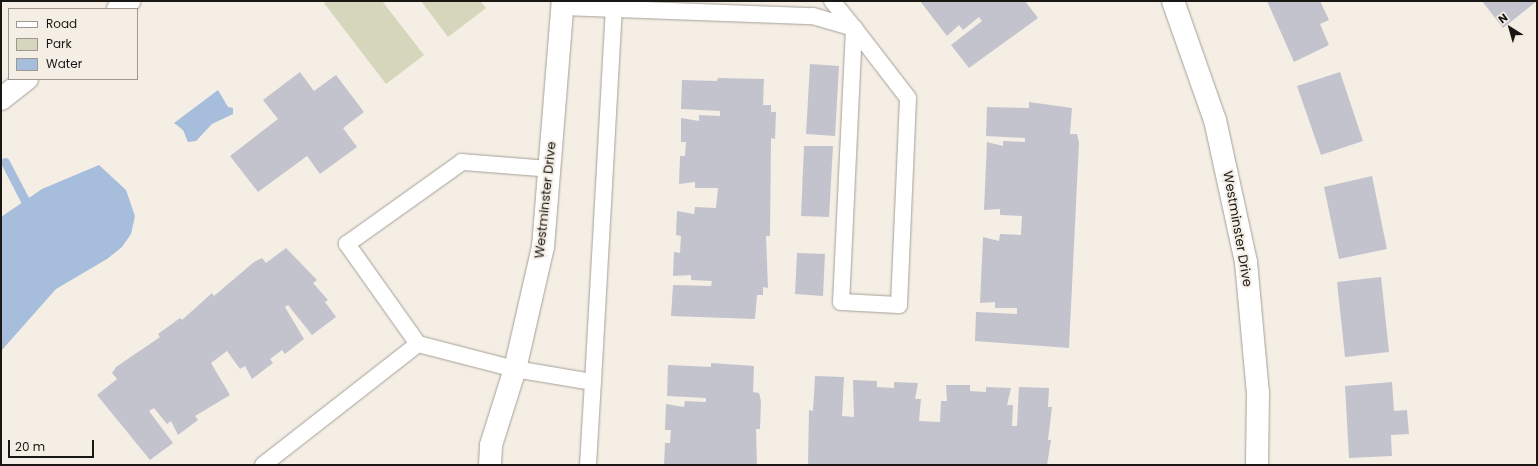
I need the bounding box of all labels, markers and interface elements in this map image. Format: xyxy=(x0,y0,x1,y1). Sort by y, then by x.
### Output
legend xyxy=(8,8,138,80)
north arrow xyxy=(1490,8,1530,48)
text: N xyxy=(1495,10,1511,27)
text: Road xyxy=(46,15,77,32)
text: Park xyxy=(46,35,72,52)
text: Water xyxy=(46,55,82,72)
street label: Westminster Drive xyxy=(532,141,560,259)
street label: Westminster Drive xyxy=(1219,170,1255,288)
scale bar xyxy=(10,432,96,458)
text: 20 m xyxy=(15,438,45,455)

